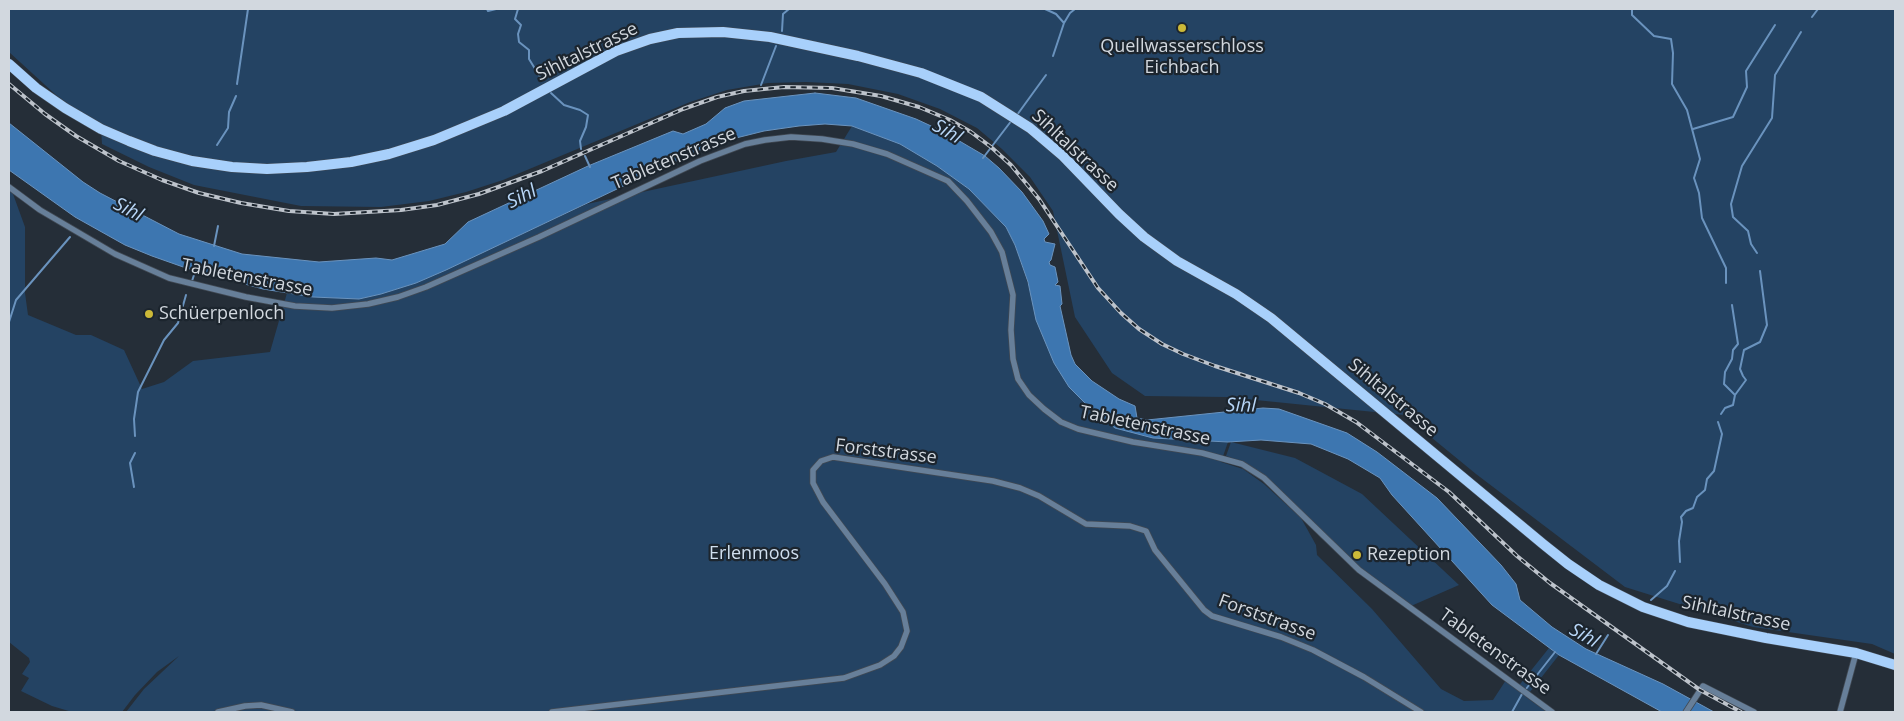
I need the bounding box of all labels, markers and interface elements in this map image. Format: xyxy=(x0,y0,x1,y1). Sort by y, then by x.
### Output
street label: Sihltalstrasse xyxy=(533,18,641,86)
marker: Quellwasserschloss Eichbach xyxy=(1176,22,1188,34)
place label: Quellwasserschloss Eichbach xyxy=(1100,36,1264,78)
street label: Sihltalstrasse xyxy=(1027,105,1123,197)
water label: Sihl xyxy=(928,115,966,149)
street label: Tabletenstrasse xyxy=(609,123,739,195)
water label: Sihl xyxy=(503,180,541,214)
water label: Sihl xyxy=(109,193,147,227)
street label: Tabletenstrasse xyxy=(180,255,314,301)
place label: Schüerpenloch xyxy=(159,303,284,325)
marker: Schüerpenloch xyxy=(143,308,155,320)
street label: Sihltalstrasse xyxy=(1344,354,1442,442)
water label: Sihl xyxy=(1226,394,1256,418)
street label: Tabletenstrasse xyxy=(1078,402,1212,450)
street label: Forststrasse xyxy=(834,435,938,469)
park label: Erlenmoos xyxy=(709,543,799,565)
place label: Rezeption xyxy=(1367,544,1451,566)
marker: Rezeption xyxy=(1351,549,1363,561)
street label: Forststrasse xyxy=(1215,590,1319,646)
street label: Sihltalstrasse xyxy=(1680,592,1792,636)
street label: Tabletenstrasse xyxy=(1435,604,1555,700)
water label: Sihl xyxy=(1565,619,1603,653)

